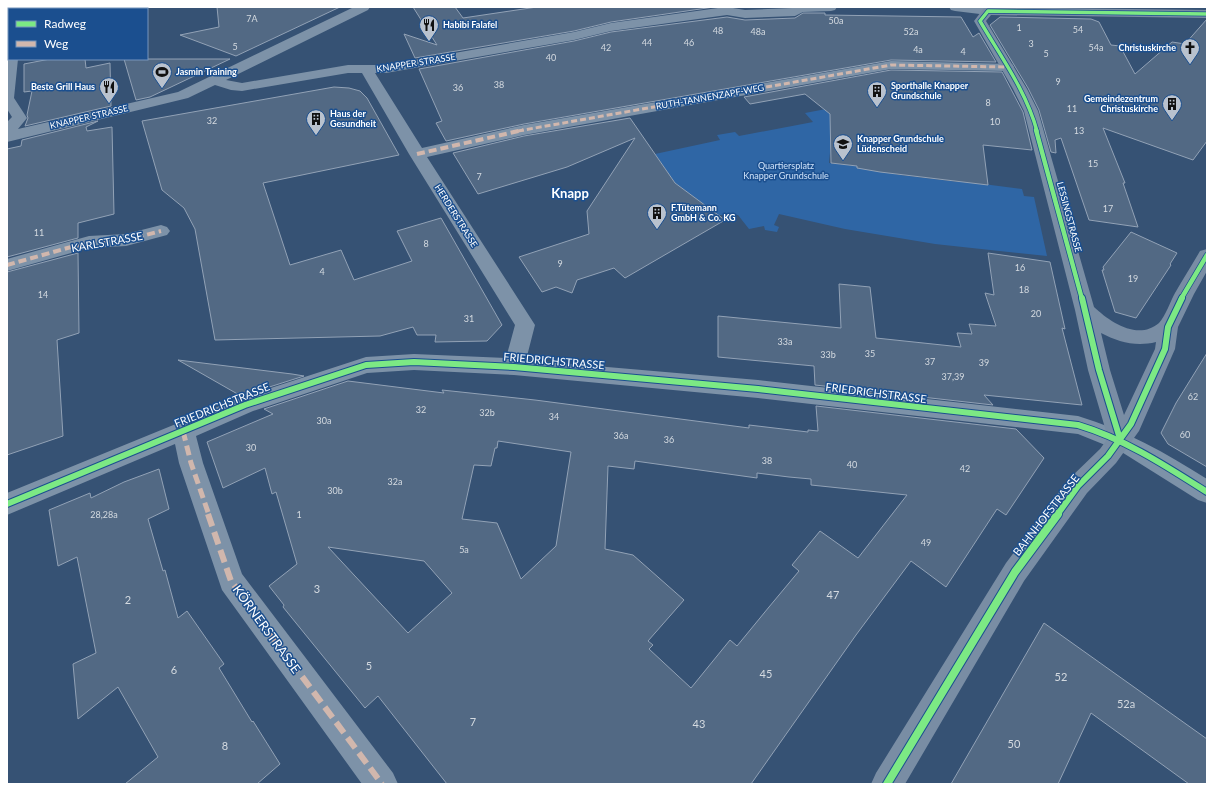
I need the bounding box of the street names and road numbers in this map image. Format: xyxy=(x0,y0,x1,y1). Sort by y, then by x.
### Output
street label: KNAPPER STRASSE xyxy=(376,51,456,74)
street label: RUTH-TANNENZAPF-WEG xyxy=(655,81,765,111)
street label: KNAPPER STRASSE xyxy=(49,102,129,131)
street label: LESSINGSTRASSE xyxy=(1055,180,1084,253)
street label: HERDERSTRASSE xyxy=(433,182,480,249)
street label: KARLSTRASSE xyxy=(70,229,144,254)
street label: FRIEDRICHSTRASSE xyxy=(503,350,605,371)
street label: FRIEDRICHSTRASSE xyxy=(172,379,271,430)
street label: FRIEDRICHSTRASSE xyxy=(825,380,927,405)
street label: BAHNHOFSTRASSE xyxy=(1010,471,1081,558)
street label: KÖRNERSTRASSE xyxy=(230,582,304,676)

